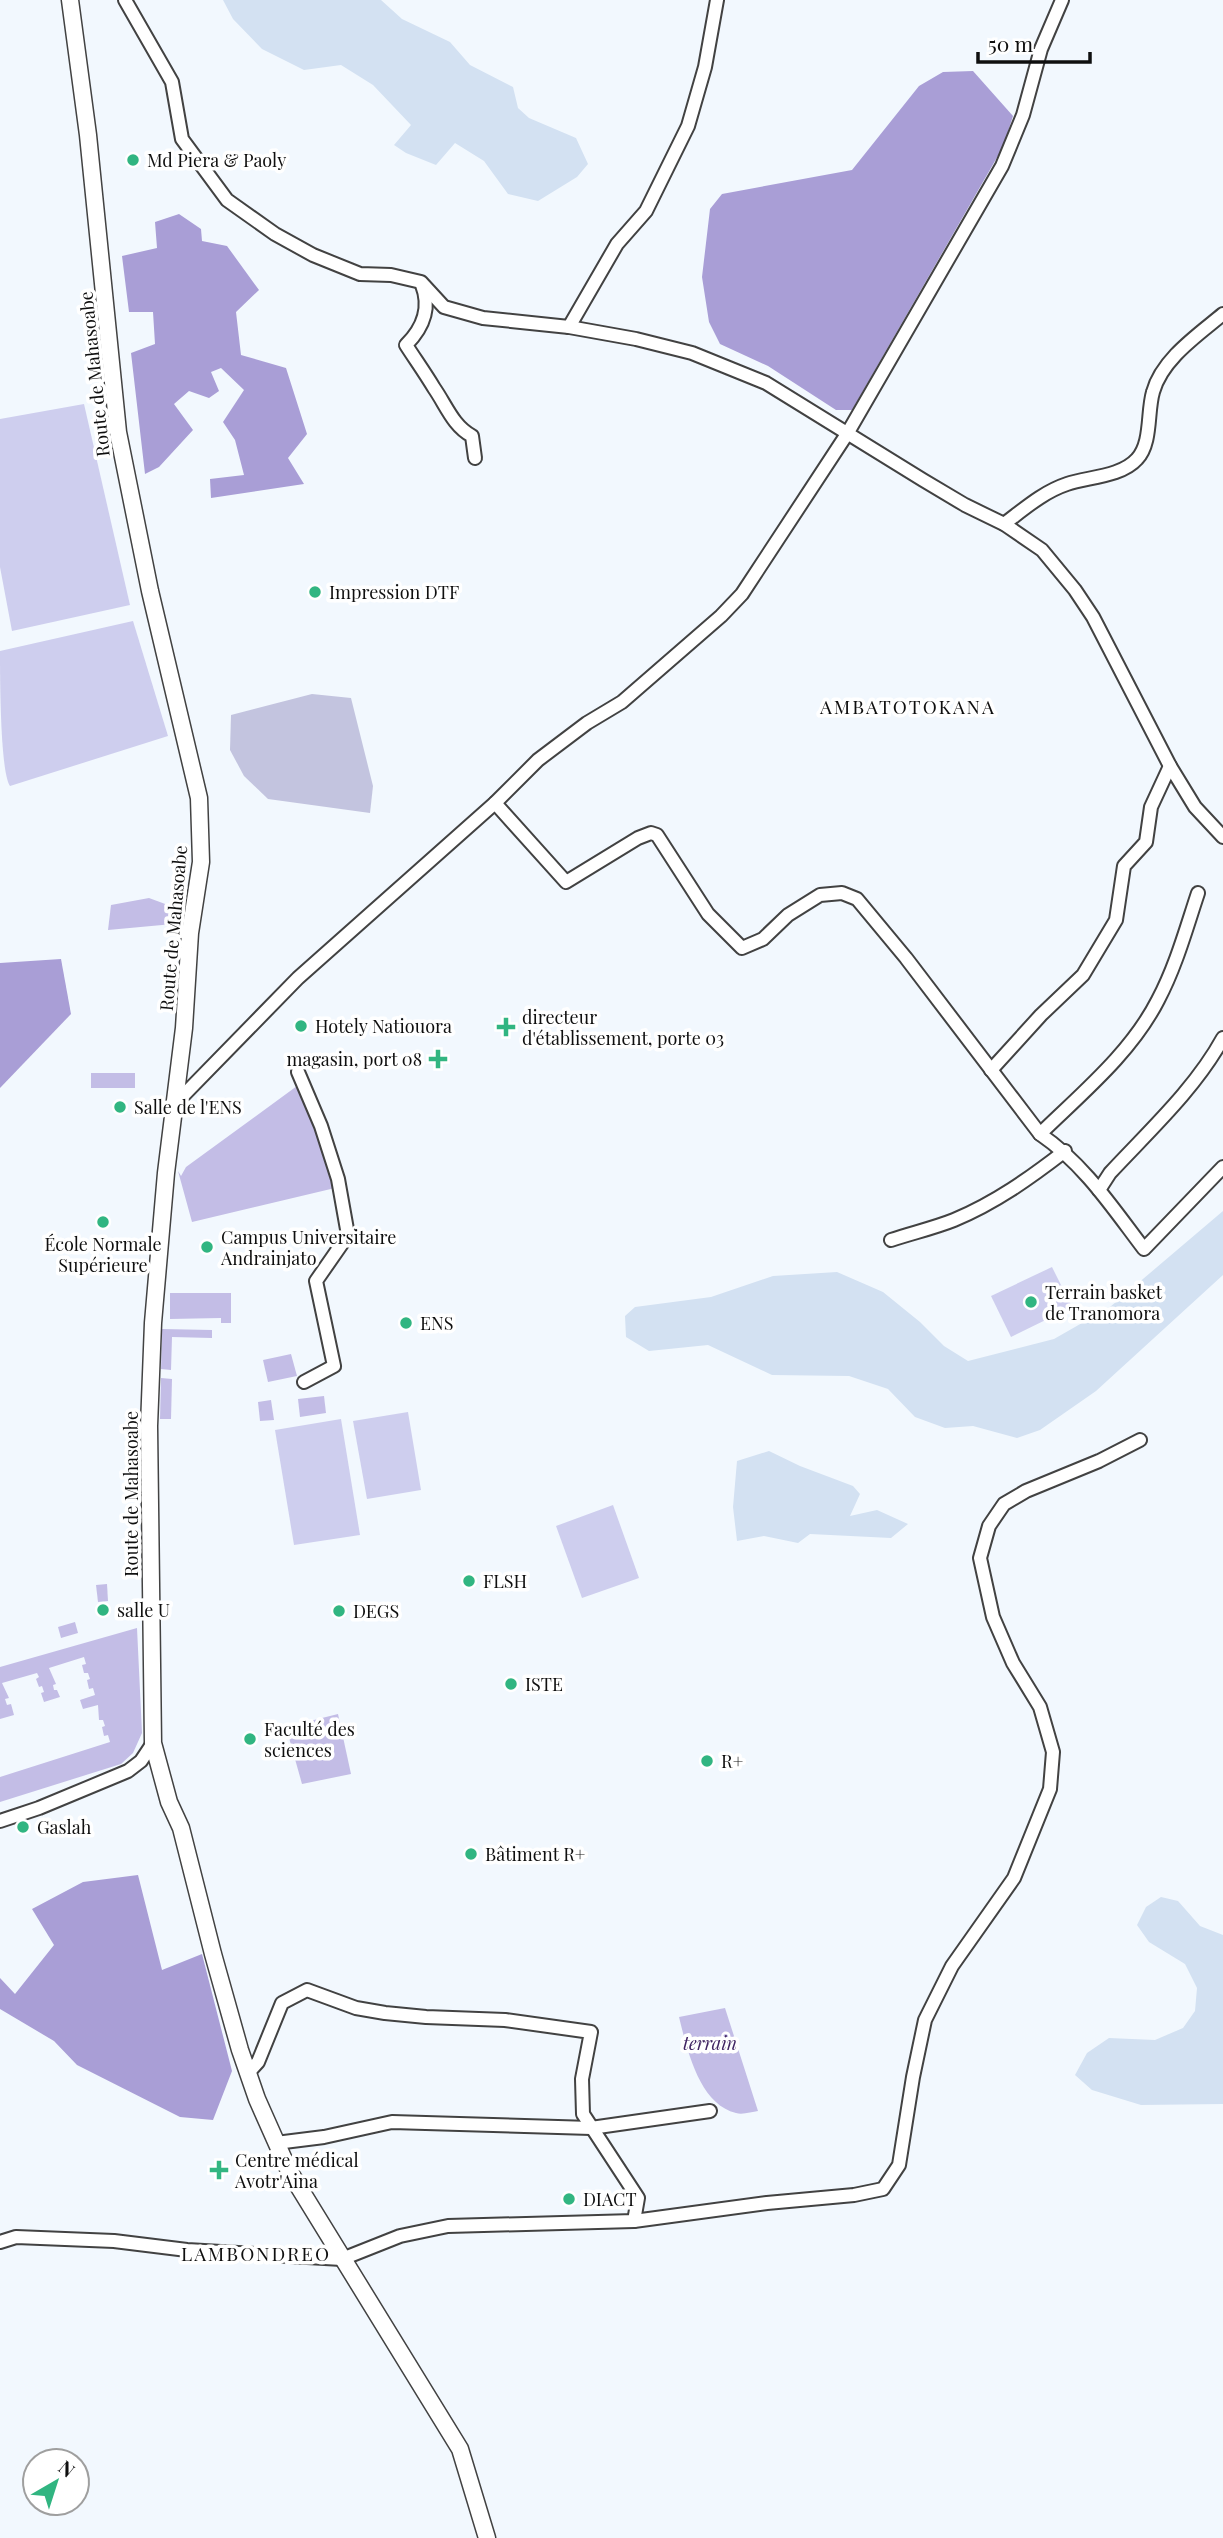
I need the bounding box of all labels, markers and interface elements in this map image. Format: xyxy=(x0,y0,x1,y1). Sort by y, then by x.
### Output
scale bar xyxy=(978,21,1090,65)
text: 50 m xyxy=(988,29,1034,57)
place label: Md Piera & Paoly xyxy=(147,148,286,172)
marker: Md Piera & Paoly xyxy=(125,152,141,168)
street label: Route de Mahasoabe xyxy=(73,290,115,458)
place label: Impression DTF xyxy=(329,580,459,604)
marker: Impression DTF xyxy=(307,584,323,600)
district label: AMBATOTOKANA xyxy=(819,693,996,719)
street label: Route de Mahasoabe xyxy=(154,844,192,1012)
place label: directeur d'établissement, porte 03 xyxy=(522,1005,724,1050)
place label: Hotely Natiouora xyxy=(315,1014,452,1038)
marker: directeur d'établissement, porte 03 xyxy=(496,1017,516,1037)
marker: Hotely Natiouora xyxy=(293,1018,309,1034)
place label: magasin, port 08 xyxy=(286,1047,422,1071)
marker: magasin, port 08 xyxy=(428,1049,448,1069)
place label: Salle de l'ENS xyxy=(134,1095,242,1119)
marker: Salle de l'ENS xyxy=(112,1099,128,1115)
marker: École Normale Supérieure xyxy=(95,1214,111,1230)
place label: Campus Universitaire Andrainjato xyxy=(220,1225,396,1270)
place label: École Normale Supérieure xyxy=(44,1232,162,1277)
marker: Campus Universitaire Andrainjato xyxy=(199,1239,215,1255)
place label: Terrain basket de Tranomora xyxy=(1045,1280,1163,1325)
marker: Terrain basket de Tranomora xyxy=(1023,1294,1039,1310)
place label: ENS xyxy=(420,1311,453,1335)
marker: ENS xyxy=(398,1315,414,1331)
street label: Route de Mahasoabe xyxy=(119,1411,143,1577)
place label: FLSH xyxy=(483,1569,527,1593)
marker: FLSH xyxy=(461,1573,477,1589)
place label: salle U xyxy=(117,1598,170,1622)
place label: DEGS xyxy=(353,1599,399,1623)
marker: salle U xyxy=(95,1602,111,1618)
marker: DEGS xyxy=(331,1603,347,1619)
place label: ISTE xyxy=(525,1672,563,1696)
marker: ISTE xyxy=(503,1676,519,1692)
place label: Faculté des sciences xyxy=(264,1717,355,1762)
marker: Faculté des sciences xyxy=(242,1731,258,1747)
place label: R+ xyxy=(721,1749,743,1773)
marker: R+ xyxy=(699,1753,715,1769)
place label: Gaslah xyxy=(37,1815,92,1839)
marker: Gaslah xyxy=(15,1819,31,1835)
place label: Bâtiment R+ xyxy=(485,1842,585,1866)
marker: Bâtiment R+ xyxy=(463,1846,479,1862)
park label: terrain xyxy=(683,2031,737,2055)
place label: Centre médical Avotr'Aina xyxy=(234,2148,359,2193)
marker: Centre médical Avotr'Aina xyxy=(209,2160,229,2180)
place label: DIACT xyxy=(583,2187,637,2211)
marker: DIACT xyxy=(561,2191,577,2207)
district label: LAMBONDREO xyxy=(181,2240,331,2266)
north arrow xyxy=(21,2447,91,2517)
text: N xyxy=(54,2454,81,2483)

